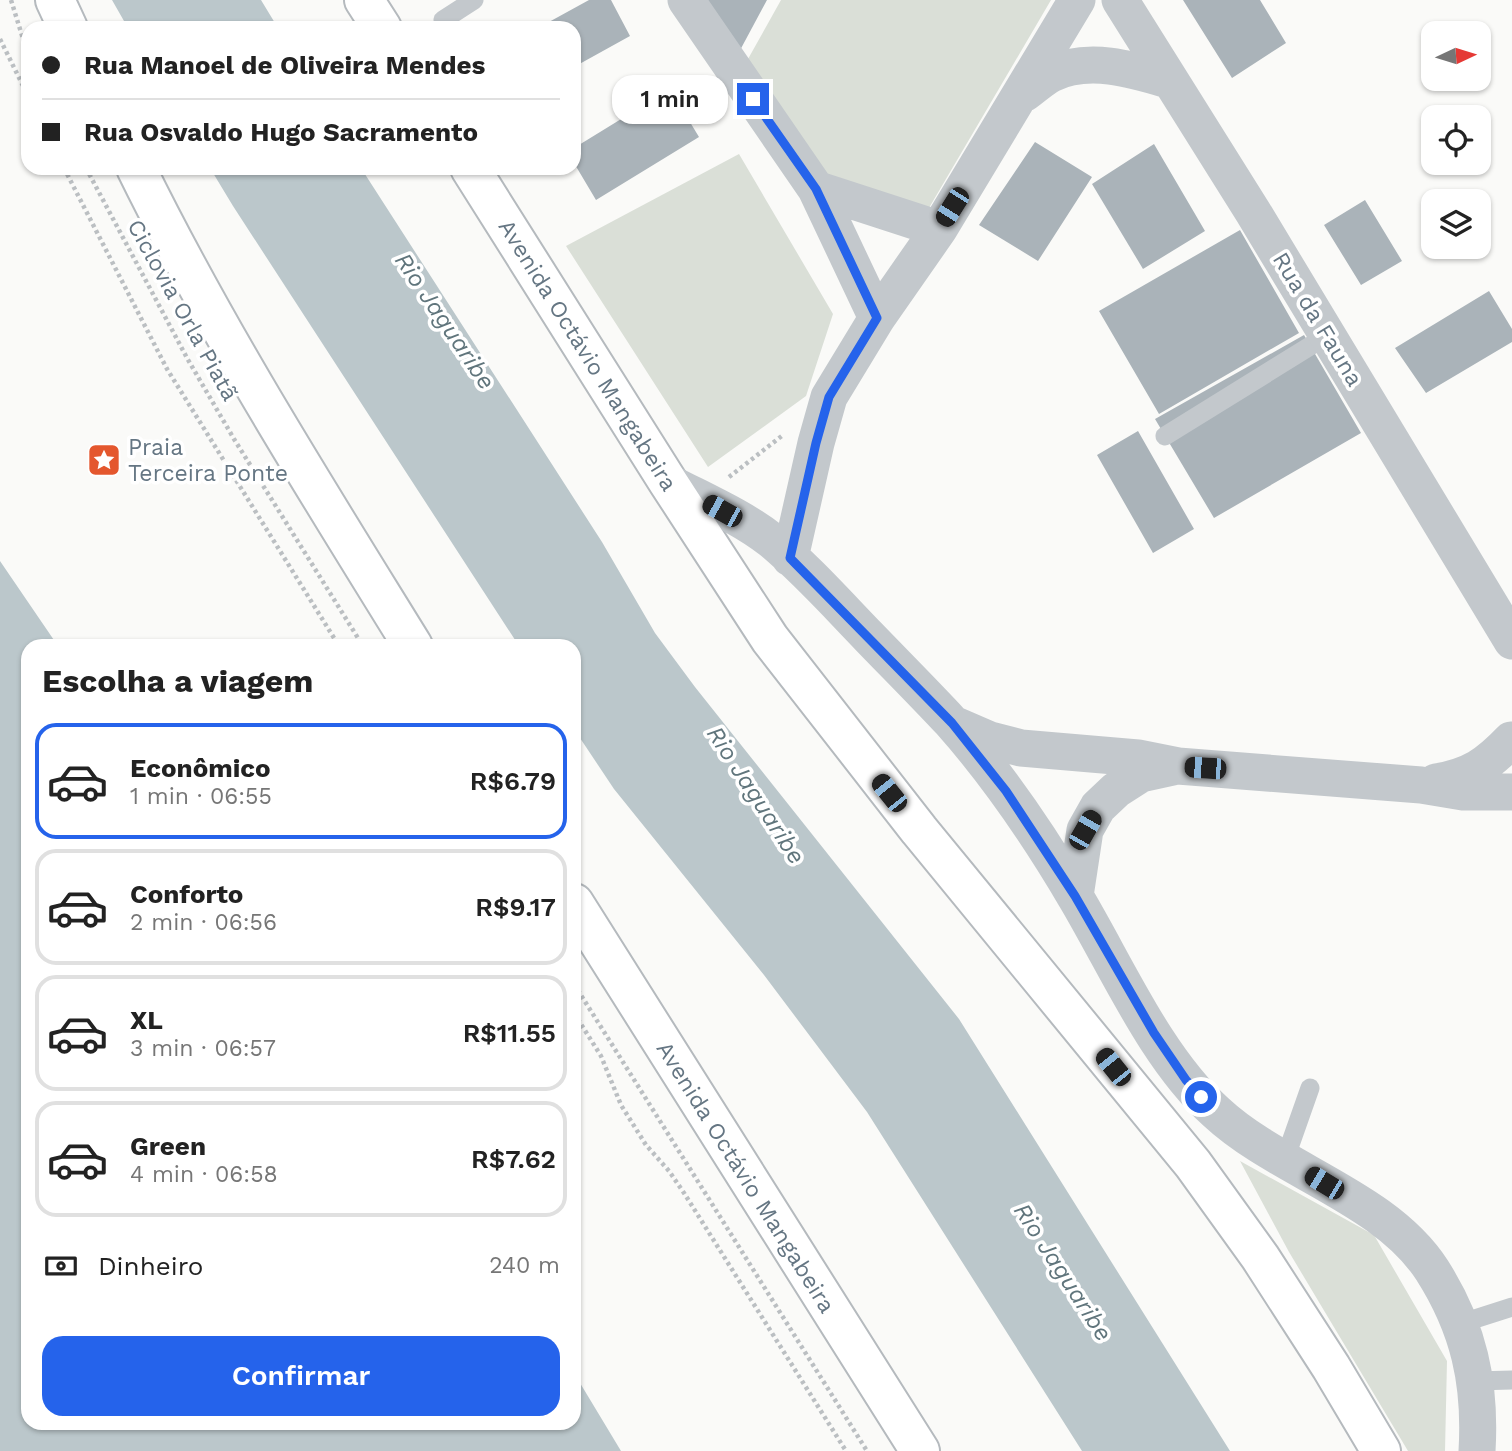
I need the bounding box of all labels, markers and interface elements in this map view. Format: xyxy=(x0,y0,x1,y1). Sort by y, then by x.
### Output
north arrow xyxy=(1421,21,1491,91)
map controls xyxy=(1421,21,1491,259)
text: Rua Manoel de Oliveira Mendes xyxy=(84,50,485,80)
callout: 1 min xyxy=(613,74,728,124)
route end xyxy=(737,83,769,115)
text: 1 min xyxy=(640,86,700,113)
button: locate xyxy=(1421,105,1491,175)
text: Rua Osvaldo Hugo Sacramento xyxy=(84,117,478,147)
car xyxy=(932,184,973,230)
button: layers xyxy=(1421,189,1491,259)
street label: Ciclovia Orla Piatã xyxy=(121,215,244,406)
street label: Avenida Octávio Mangabeira xyxy=(493,215,682,496)
water label: Rio Jaguaribe xyxy=(389,247,501,395)
street label: Rua da Fauna xyxy=(1267,247,1368,391)
place label: Praia Terceira Ponte xyxy=(128,434,288,487)
place icon: Praia Terceira Ponte xyxy=(85,441,123,479)
car xyxy=(699,492,746,530)
text: Escolha a viagem xyxy=(42,662,313,700)
water label: Rio Jaguaribe xyxy=(701,721,811,869)
icon: car xyxy=(46,750,109,813)
text: Econômico xyxy=(130,753,271,783)
car xyxy=(1184,756,1227,780)
text: R$6.79 xyxy=(470,766,556,796)
car xyxy=(868,770,911,816)
text: 1 min · 06:55 xyxy=(130,783,272,810)
car xyxy=(1066,807,1105,853)
icon: car xyxy=(46,876,109,939)
text: Conforto xyxy=(130,879,243,909)
text: R$9.17 xyxy=(475,892,556,922)
text: 2 min · 06:56 xyxy=(130,909,277,936)
icon: car xyxy=(46,1002,109,1065)
text: XL xyxy=(130,1005,163,1035)
text: R$11.55 xyxy=(463,1018,556,1048)
text: 3 min · 06:57 xyxy=(130,1035,276,1062)
street label: Avenida Octávio Mangabeira xyxy=(651,1037,840,1318)
car xyxy=(1092,1044,1135,1090)
route start xyxy=(1185,1081,1217,1113)
icon: car xyxy=(46,1128,109,1191)
text: Green xyxy=(130,1131,206,1161)
text: R$7.62 xyxy=(471,1144,556,1174)
text: 4 min · 06:58 xyxy=(130,1161,278,1188)
car xyxy=(1301,1163,1348,1203)
water label: Rio Jaguaribe xyxy=(1008,1198,1118,1346)
icon: cash xyxy=(42,1247,80,1285)
text: Dinheiro xyxy=(98,1251,203,1281)
text: 240 m xyxy=(489,1252,560,1279)
button: Confirmar xyxy=(42,1336,560,1416)

